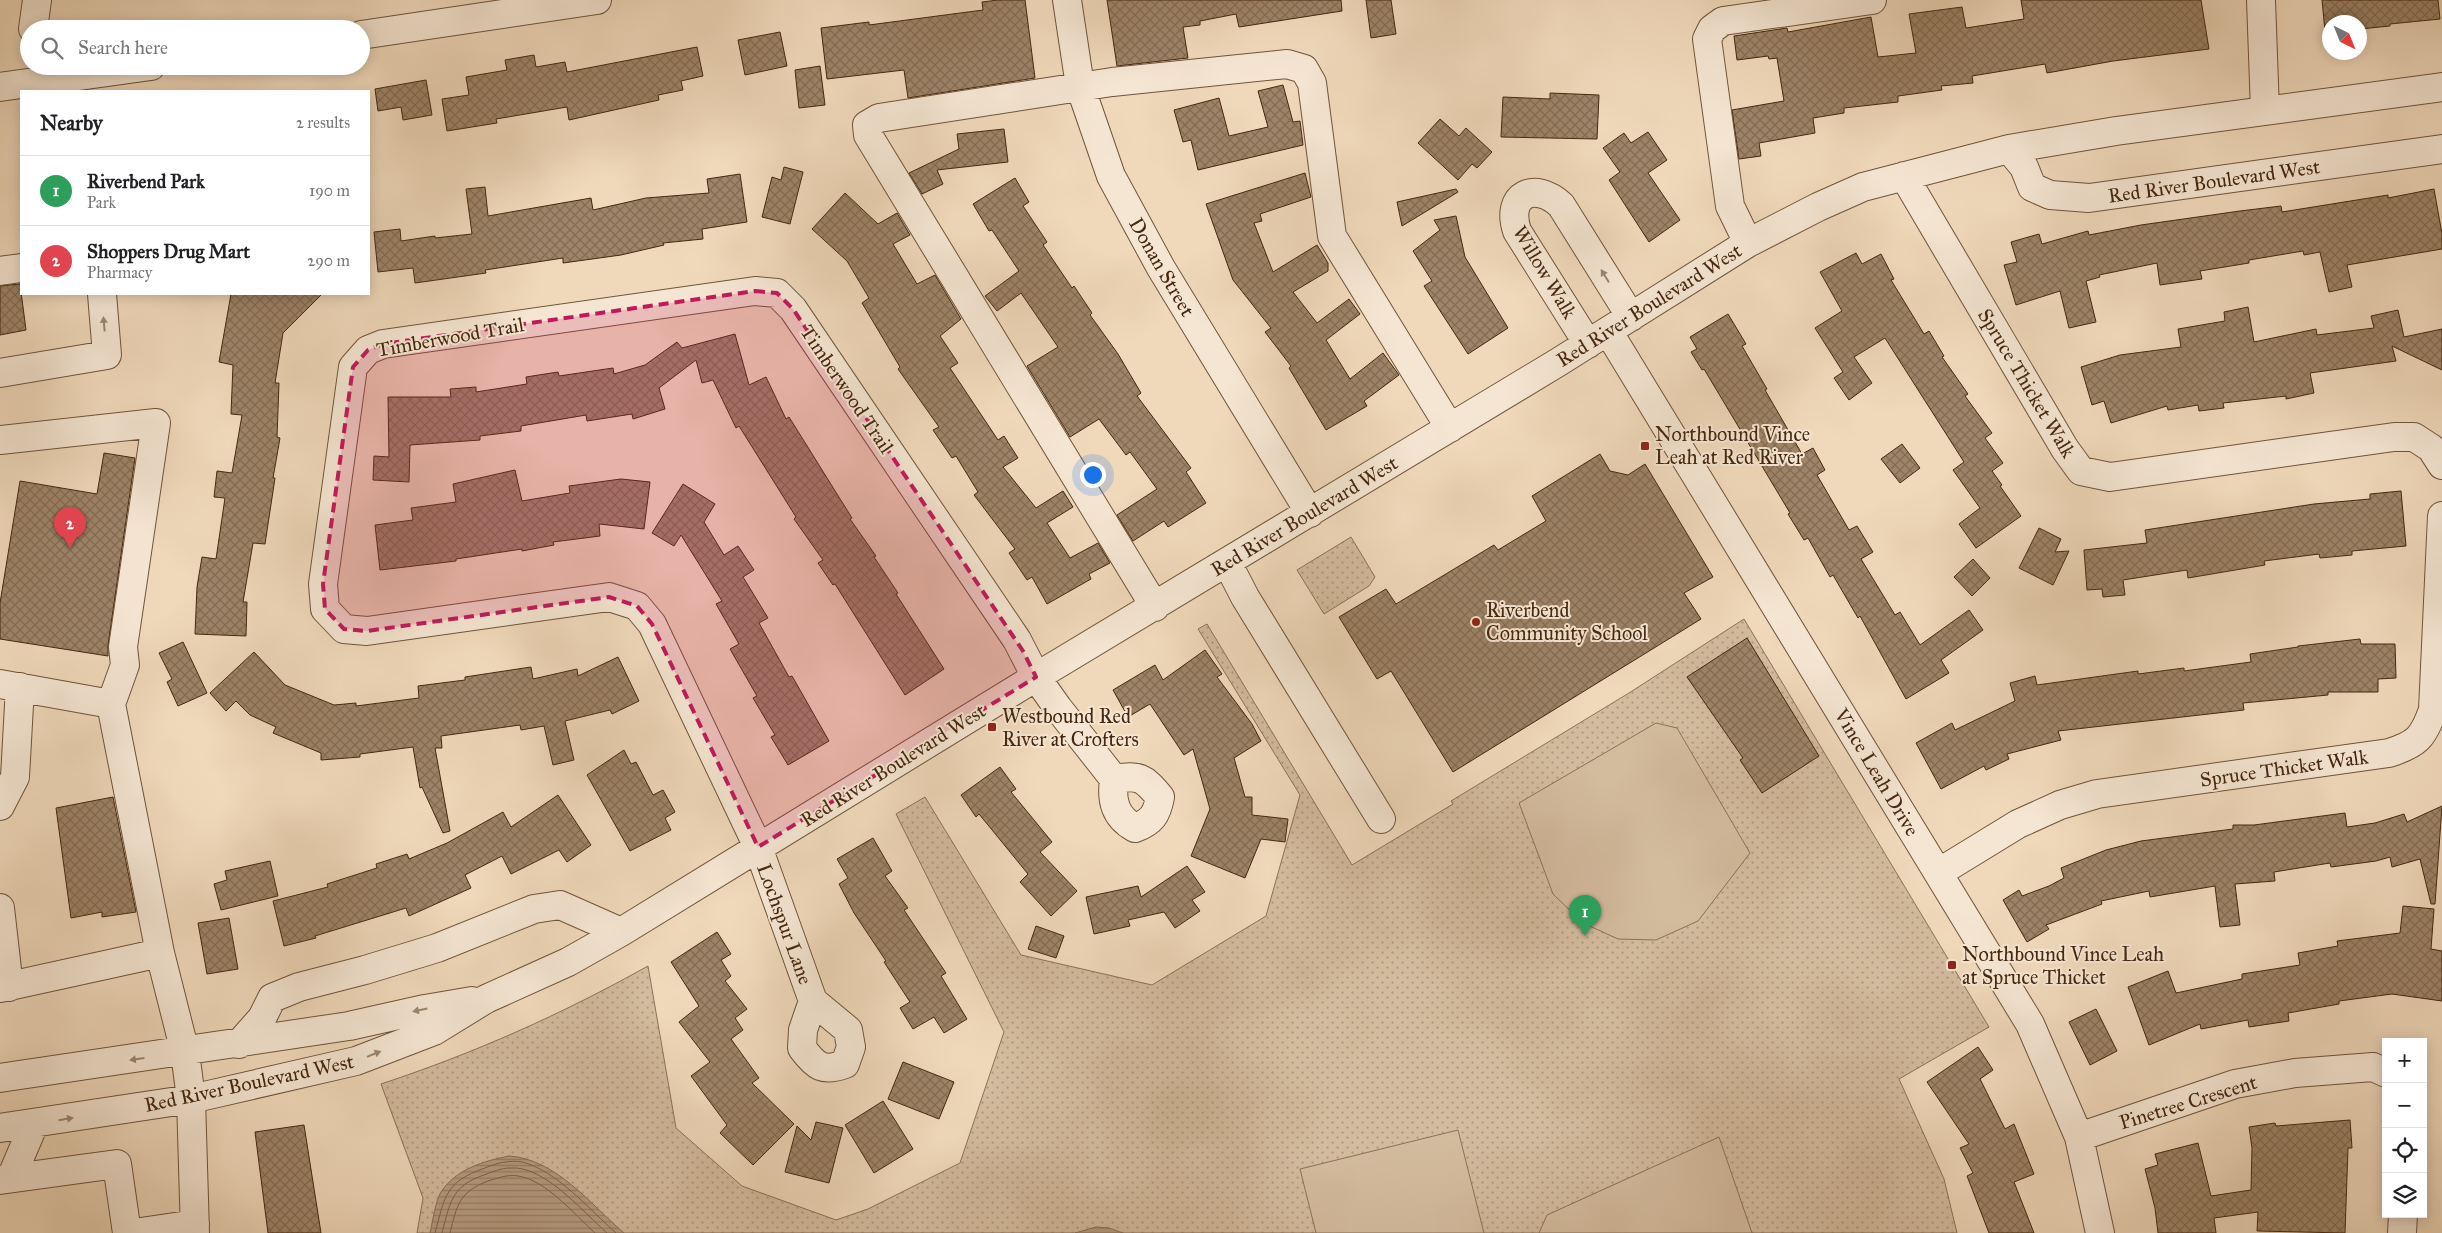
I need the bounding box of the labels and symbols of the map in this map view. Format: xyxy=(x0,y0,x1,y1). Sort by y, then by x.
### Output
north arrow xyxy=(2322,15,2367,60)
street label: Red River Boulevard West xyxy=(2106,154,2322,208)
street label: Donan Street xyxy=(1124,213,1200,321)
street label: Willow Walk xyxy=(1508,221,1582,323)
street label: Red River Boulevard West xyxy=(1552,238,1746,372)
one-way arrow xyxy=(1600,269,1609,282)
street label: Spruce Thicket Walk xyxy=(1973,304,2081,462)
street label: Timberwood Trail xyxy=(374,312,526,362)
one-way arrow xyxy=(100,316,108,332)
street label: Timberwood Trail xyxy=(795,320,899,458)
place label: Northbound Vince Leah at Red River xyxy=(1655,422,1810,469)
marker: Northbound Vince Leah at Red River xyxy=(1639,440,1651,452)
street label: Red River Boulevard West xyxy=(1206,451,1402,581)
your location xyxy=(1080,462,1106,488)
pin: 2 xyxy=(54,507,86,548)
place label: Riverbend Community School xyxy=(1486,598,1648,645)
marker: Riverbend Community School xyxy=(1470,616,1482,628)
street label: Red River Boulevard West xyxy=(796,698,990,832)
street label: Vince Leah Drive xyxy=(1829,703,1925,840)
place label: Westbound Red River at Crofters xyxy=(1002,704,1139,751)
marker: Westbound Red River at Crofters xyxy=(986,721,998,733)
street label: Spruce Thicket Walk xyxy=(2198,744,2370,792)
street label: Lochspur Lane xyxy=(752,860,818,988)
pin: 1 xyxy=(1569,895,1601,936)
place label: Northbound Vince Leah at Spruce Thicket xyxy=(1962,942,2164,989)
marker: Northbound Vince Leah at Spruce Thicket xyxy=(1946,959,1958,971)
one-way arrow xyxy=(413,1006,428,1014)
street label: Red River Boulevard West xyxy=(142,1049,356,1117)
one-way arrow xyxy=(367,1050,381,1058)
one-way arrow xyxy=(129,1055,145,1063)
street label: Pinetree Crescent xyxy=(2116,1070,2260,1134)
one-way arrow xyxy=(58,1114,74,1122)

